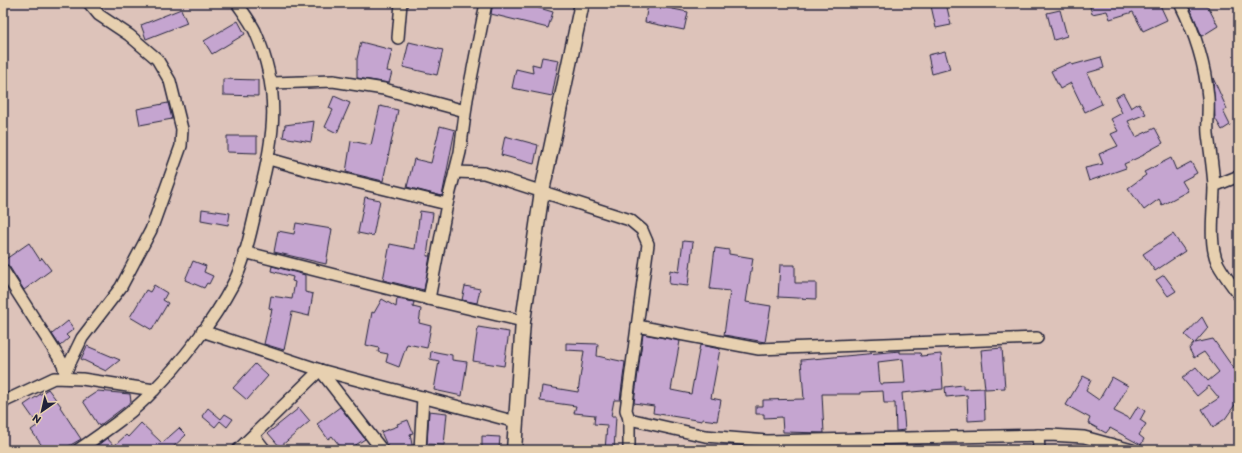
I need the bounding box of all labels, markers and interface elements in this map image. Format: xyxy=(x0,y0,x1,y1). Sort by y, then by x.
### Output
north arrow xyxy=(22,391,62,431)
text: N xyxy=(30,411,43,426)

